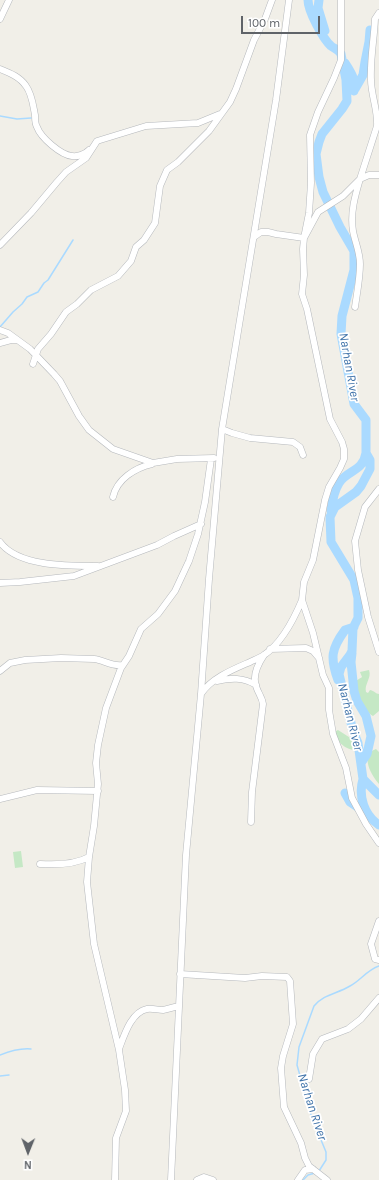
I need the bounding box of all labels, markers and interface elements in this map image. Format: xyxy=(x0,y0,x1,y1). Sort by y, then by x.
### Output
scale bar xyxy=(243,8,322,34)
text: 100 m xyxy=(248,16,280,30)
water label: Narhan River xyxy=(335,331,363,403)
water label: Narhan River xyxy=(334,681,366,753)
water label: Narhan River xyxy=(294,1072,330,1142)
north arrow xyxy=(8,1132,48,1172)
text: N xyxy=(24,1158,32,1171)

